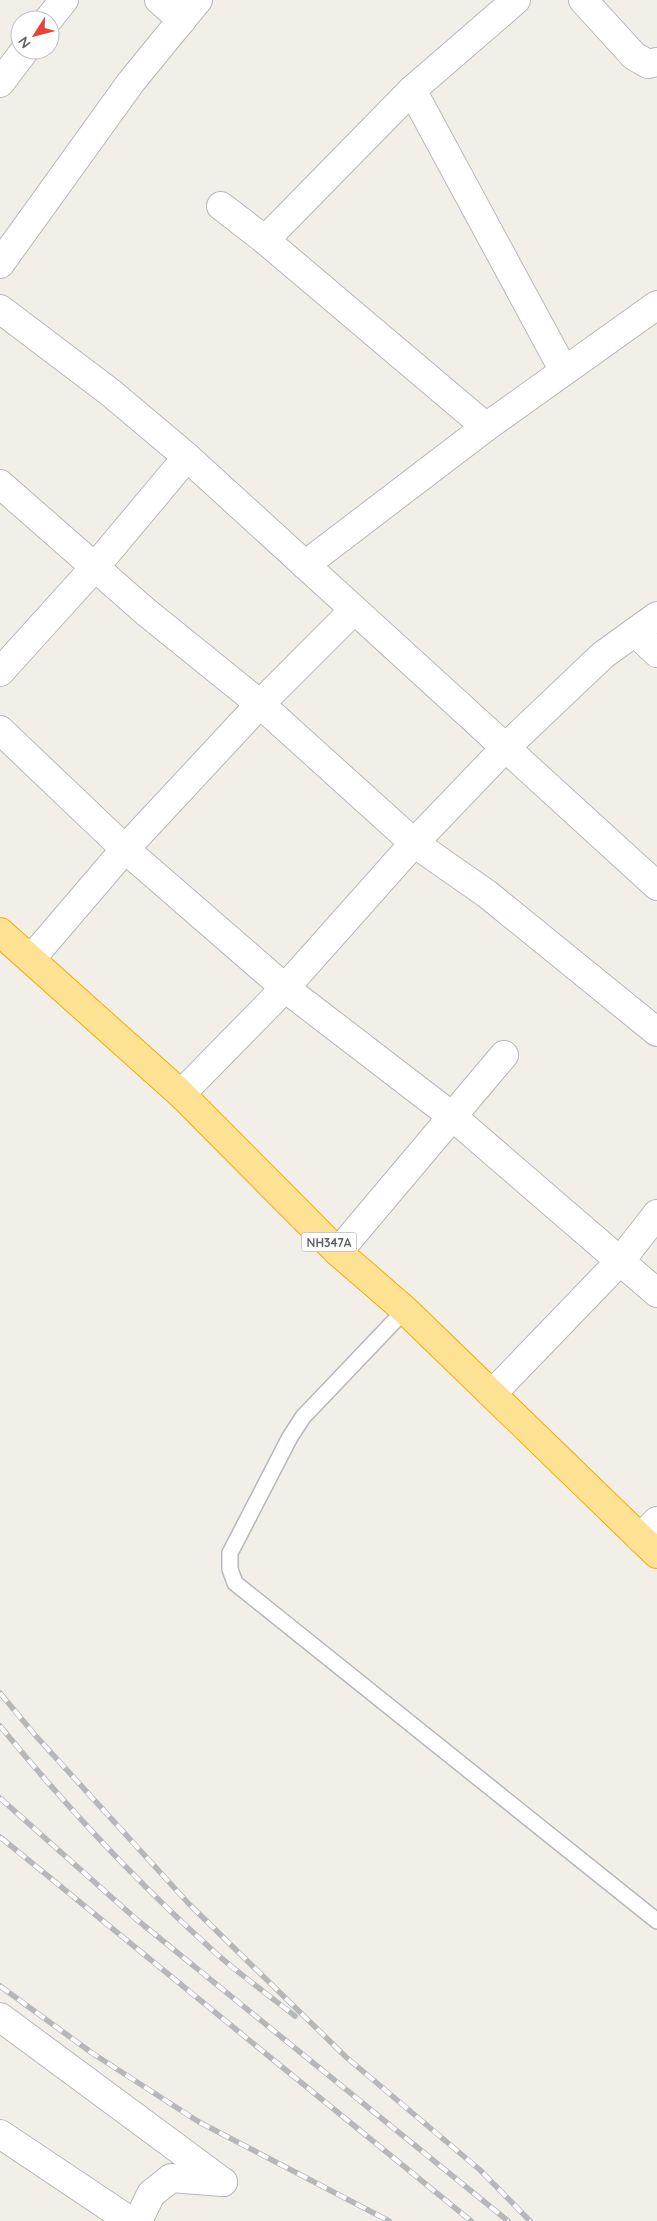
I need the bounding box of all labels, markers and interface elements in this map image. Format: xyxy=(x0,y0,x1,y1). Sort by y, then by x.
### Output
north arrow xyxy=(10,10,60,60)
text: N xyxy=(14,33,35,52)
road number: NH347A xyxy=(302,1232,356,1252)

